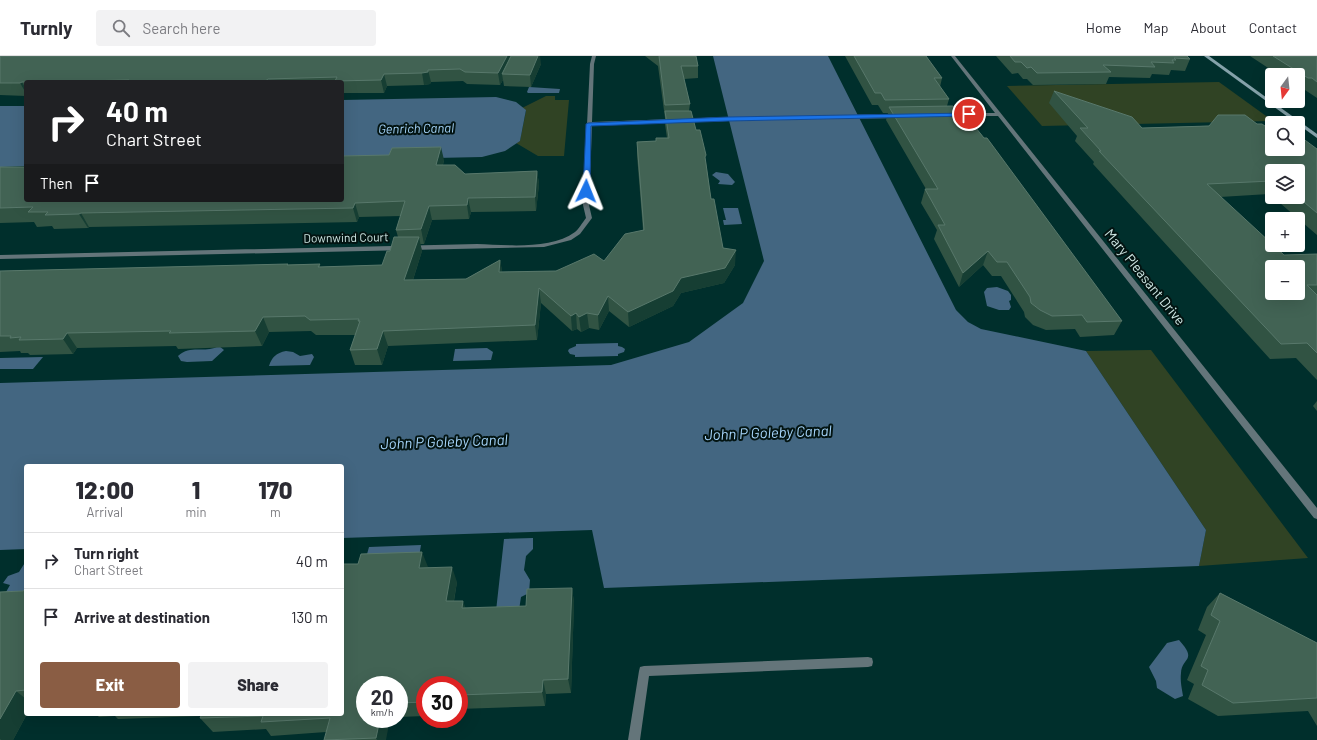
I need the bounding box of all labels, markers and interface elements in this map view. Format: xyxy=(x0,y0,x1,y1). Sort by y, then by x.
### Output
search box xyxy=(96,10,376,46)
text: Turnly xyxy=(20,16,72,39)
icon: search xyxy=(110,17,132,39)
text: Search here xyxy=(142,19,220,37)
text: Home xyxy=(1086,19,1122,36)
text: Map xyxy=(1144,19,1168,36)
text: About xyxy=(1190,19,1227,36)
text: Contact xyxy=(1249,19,1297,36)
north arrow xyxy=(1265,68,1305,108)
map controls xyxy=(1265,68,1305,300)
text: 40 m xyxy=(106,94,168,128)
icon: right xyxy=(40,96,92,148)
pin xyxy=(952,97,986,131)
icon: arrive xyxy=(958,103,980,125)
button: search xyxy=(1265,116,1305,156)
water label: Genrich Canal xyxy=(378,119,454,137)
text: Chart Street xyxy=(106,128,202,150)
button: layers xyxy=(1265,164,1305,204)
position arrow xyxy=(565,170,607,212)
icon: arrive xyxy=(81,172,103,194)
text: Then xyxy=(40,174,73,192)
button: + xyxy=(1265,212,1305,252)
street label: Mary Pleasant Drive xyxy=(1102,225,1189,328)
street label: Downwind Court xyxy=(303,229,389,245)
button: − xyxy=(1265,260,1305,300)
water label: John P Goleby Canal xyxy=(704,421,833,443)
water label: John P Goleby Canal xyxy=(380,430,509,452)
text: 12:00 xyxy=(76,475,134,504)
text: 1 xyxy=(192,475,200,504)
text: 170 xyxy=(258,475,292,504)
text: Arrival xyxy=(87,504,123,520)
text: min xyxy=(186,504,207,520)
text: m xyxy=(270,504,281,520)
text: Turn right xyxy=(74,544,139,562)
icon: right xyxy=(40,550,62,572)
text: 40 m xyxy=(296,552,328,570)
text: Chart Street xyxy=(74,562,143,578)
icon: arrive xyxy=(40,606,62,628)
text: Arrive at destination xyxy=(74,608,210,626)
text: 130 m xyxy=(291,608,328,626)
button: Exit xyxy=(40,662,180,708)
button: Share xyxy=(188,662,328,708)
speed limit sign: 30 xyxy=(416,676,468,728)
text: 20 xyxy=(371,685,393,709)
text: km/h xyxy=(371,706,393,718)

